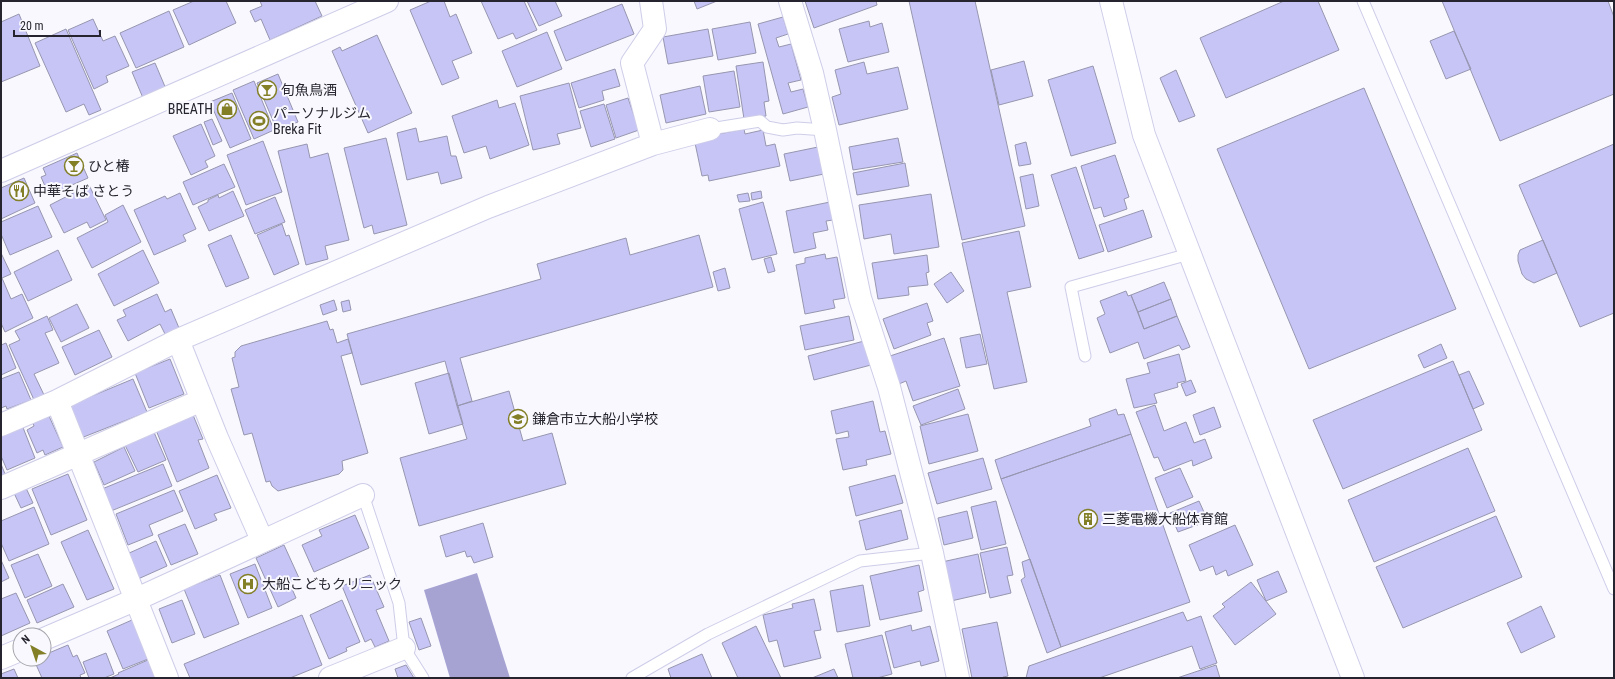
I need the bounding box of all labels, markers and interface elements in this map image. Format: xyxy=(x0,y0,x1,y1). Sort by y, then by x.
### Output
scale bar xyxy=(14,12,100,38)
text: 20 m xyxy=(20,19,44,33)
bar icon: 旬魚鳥酒 xyxy=(256,79,278,101)
place label: 旬魚鳥酒 xyxy=(281,82,337,98)
shop icon: BREATH xyxy=(216,98,238,120)
place label: BREATH xyxy=(168,101,213,117)
place label: パーソナルジム Breka Fit xyxy=(273,105,371,137)
sports icon: パーソナルジム Breka Fit xyxy=(248,110,270,132)
bar icon: ひと椿 xyxy=(63,155,85,177)
place label: ひと椿 xyxy=(88,158,130,174)
restaurant icon: 中華そば さとう xyxy=(8,180,30,202)
place label: 中華そば さとう xyxy=(33,183,134,199)
school or university icon: 鎌倉市立大船小学校 xyxy=(507,408,529,430)
place label: 鎌倉市立大船小学校 xyxy=(532,411,658,427)
building icon: 三菱電機大船体育館 xyxy=(1077,508,1099,530)
place label: 三菱電機大船体育館 xyxy=(1102,511,1228,527)
hospital icon: 大船こどもクリニック xyxy=(237,573,259,595)
place label: 大船こどもクリニック xyxy=(262,576,402,592)
north arrow xyxy=(12,627,52,667)
text: N xyxy=(19,632,33,647)

